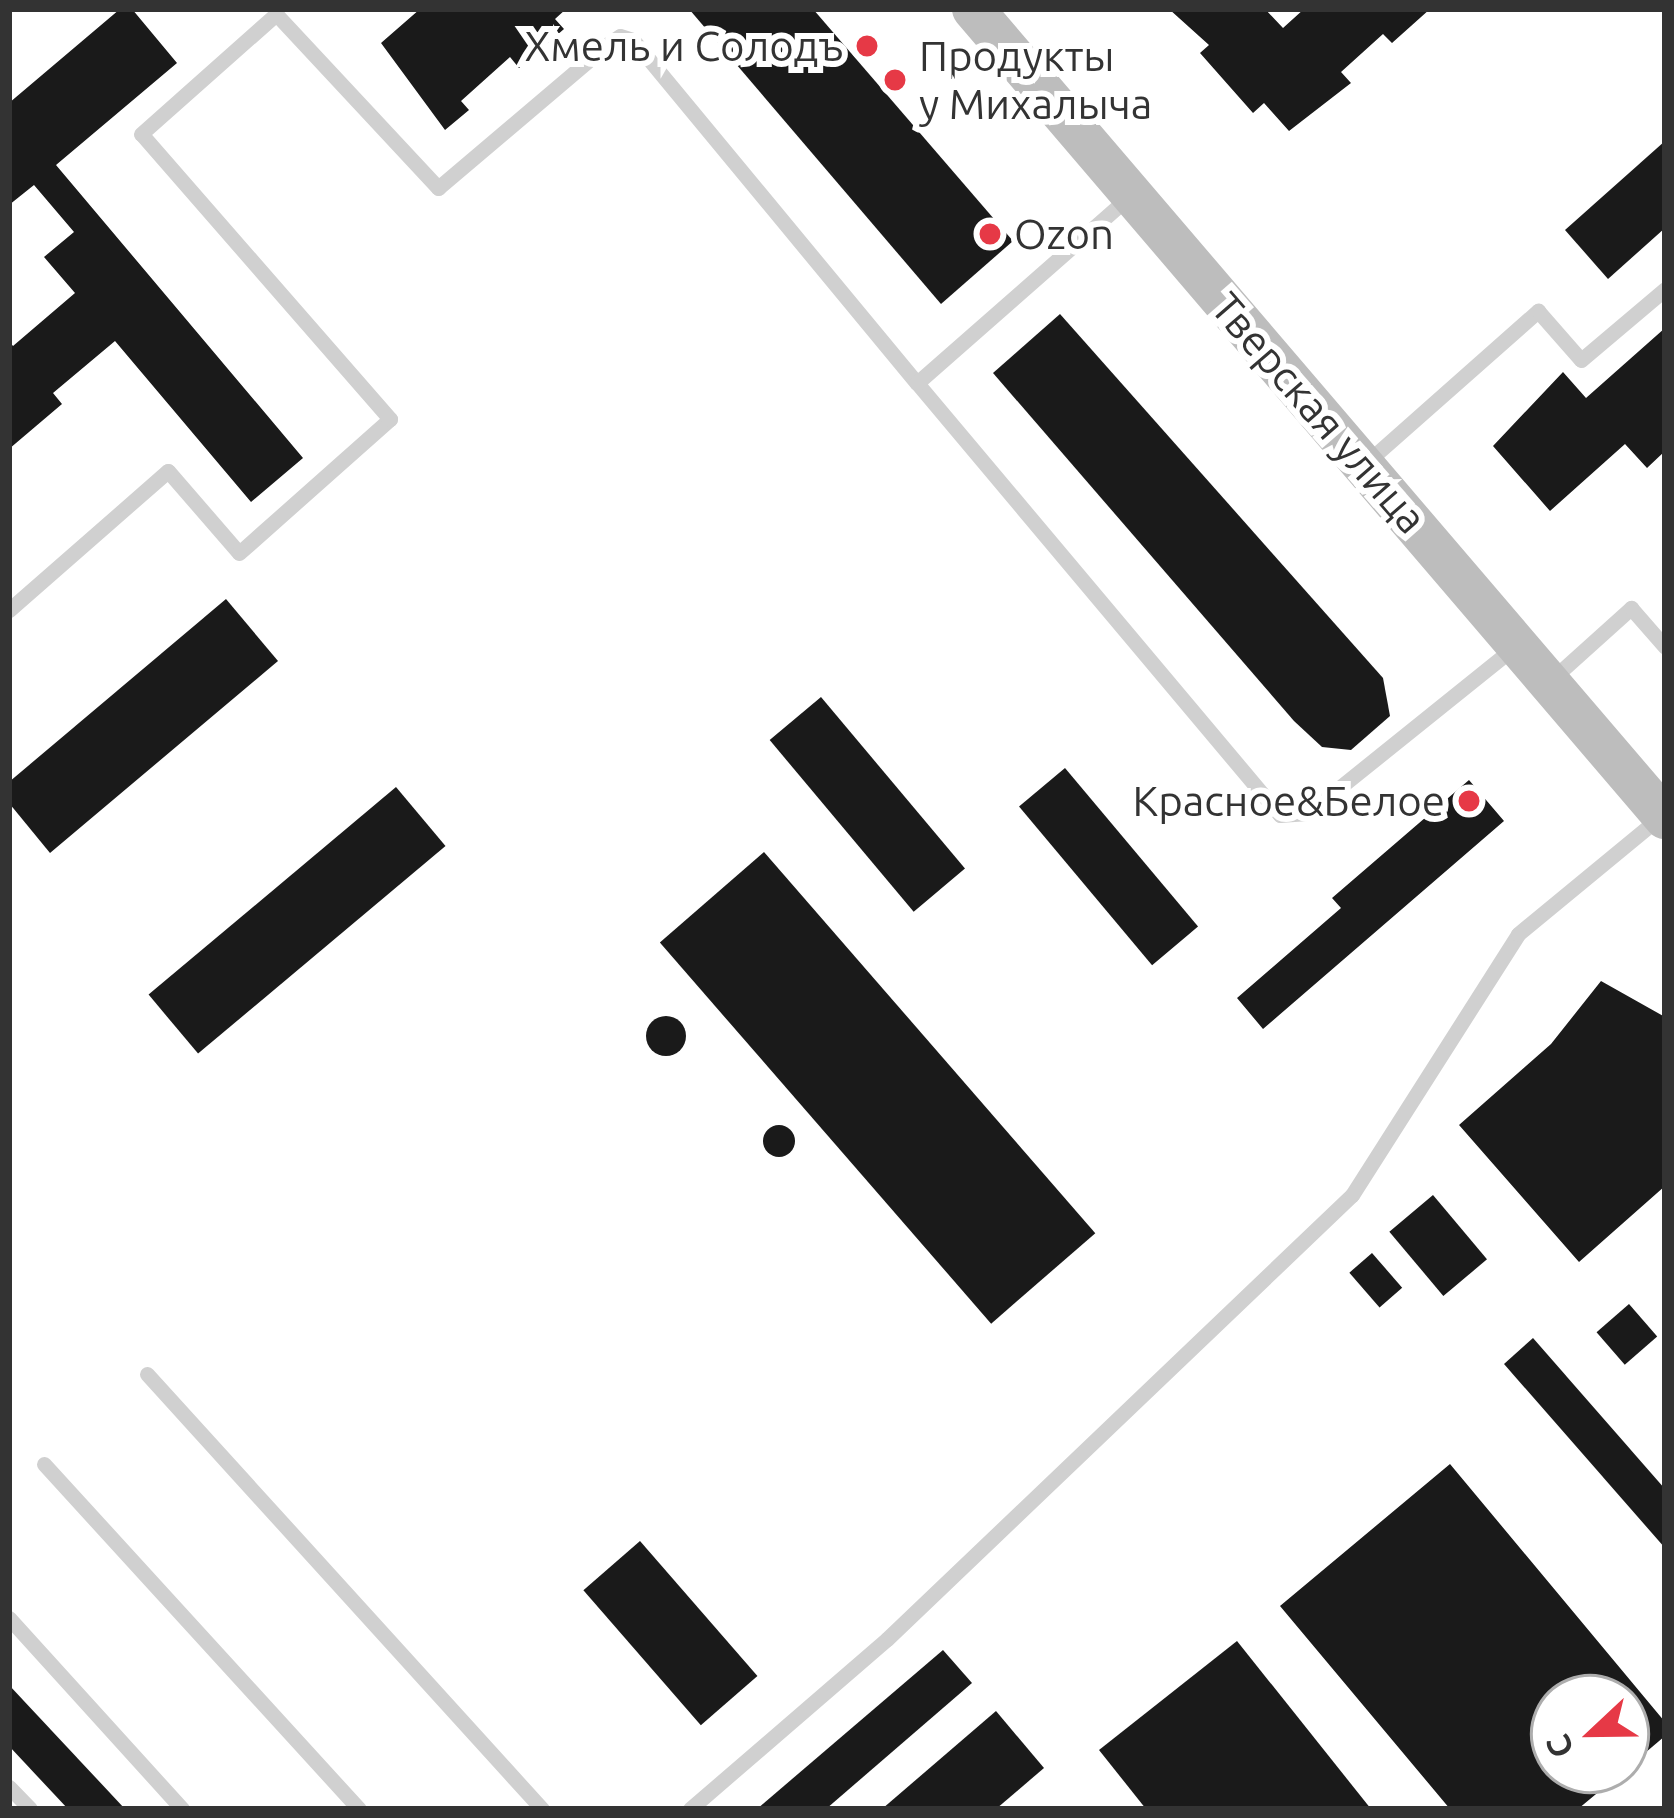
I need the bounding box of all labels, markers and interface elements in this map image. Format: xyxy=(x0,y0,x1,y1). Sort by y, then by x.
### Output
place label: Хмель и Солодъ xyxy=(524,21,843,71)
place label: Продукты у Михалыча xyxy=(919,31,1152,130)
marker: Хмель и Солодъ xyxy=(854,33,880,59)
marker: Продукты у Михалыча xyxy=(882,67,908,93)
place label: Ozon xyxy=(1014,209,1114,259)
marker: Ozon xyxy=(977,221,1003,247)
street label: Тверская улица xyxy=(1201,283,1437,543)
place label: Красное&Белое xyxy=(1133,776,1445,826)
marker: Красное&Белое xyxy=(1456,788,1482,814)
north arrow xyxy=(1530,1674,1650,1794)
text: С xyxy=(1538,1730,1580,1763)

